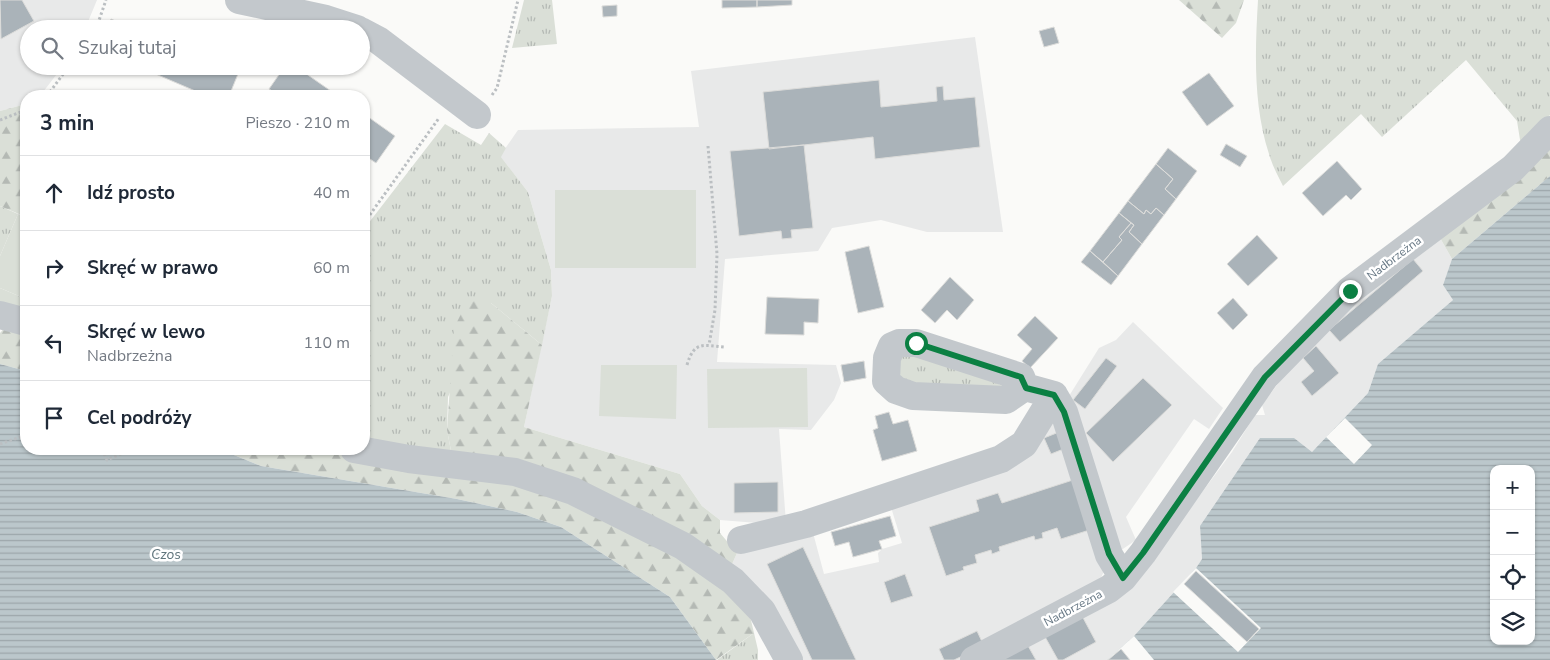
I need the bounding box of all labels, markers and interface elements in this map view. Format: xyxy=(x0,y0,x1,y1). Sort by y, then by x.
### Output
search box xyxy=(20,20,370,75)
icon: search xyxy=(38,34,66,62)
text: Szukaj tutaj xyxy=(78,35,177,61)
text: 3 min xyxy=(40,109,94,137)
text: Pieszo · 210 m xyxy=(245,112,350,134)
icon: ahead xyxy=(40,179,68,207)
text: Idź prosto xyxy=(87,180,175,206)
text: 40 m xyxy=(313,182,350,204)
street label: Nadbrzeżna xyxy=(1364,232,1424,284)
icon: right xyxy=(40,254,68,282)
text: Skręć w prawo xyxy=(87,255,218,281)
text: 60 m xyxy=(313,257,350,279)
route end xyxy=(1339,280,1362,303)
text: Skręć w lewo xyxy=(87,319,205,345)
icon: left xyxy=(40,329,68,357)
text: 110 m xyxy=(303,332,350,354)
route start xyxy=(905,332,928,355)
text: Nadbrzeżna xyxy=(87,345,172,367)
icon: arrive xyxy=(40,404,68,432)
text: Cel podróży xyxy=(87,405,191,431)
map controls xyxy=(1490,465,1535,645)
button: + xyxy=(1490,465,1535,510)
button: − xyxy=(1490,510,1535,555)
water label: Czos xyxy=(151,545,181,564)
button: locate xyxy=(1490,555,1535,600)
street label: Nadbrzeżna xyxy=(1041,586,1105,630)
button: layers xyxy=(1490,600,1535,645)

